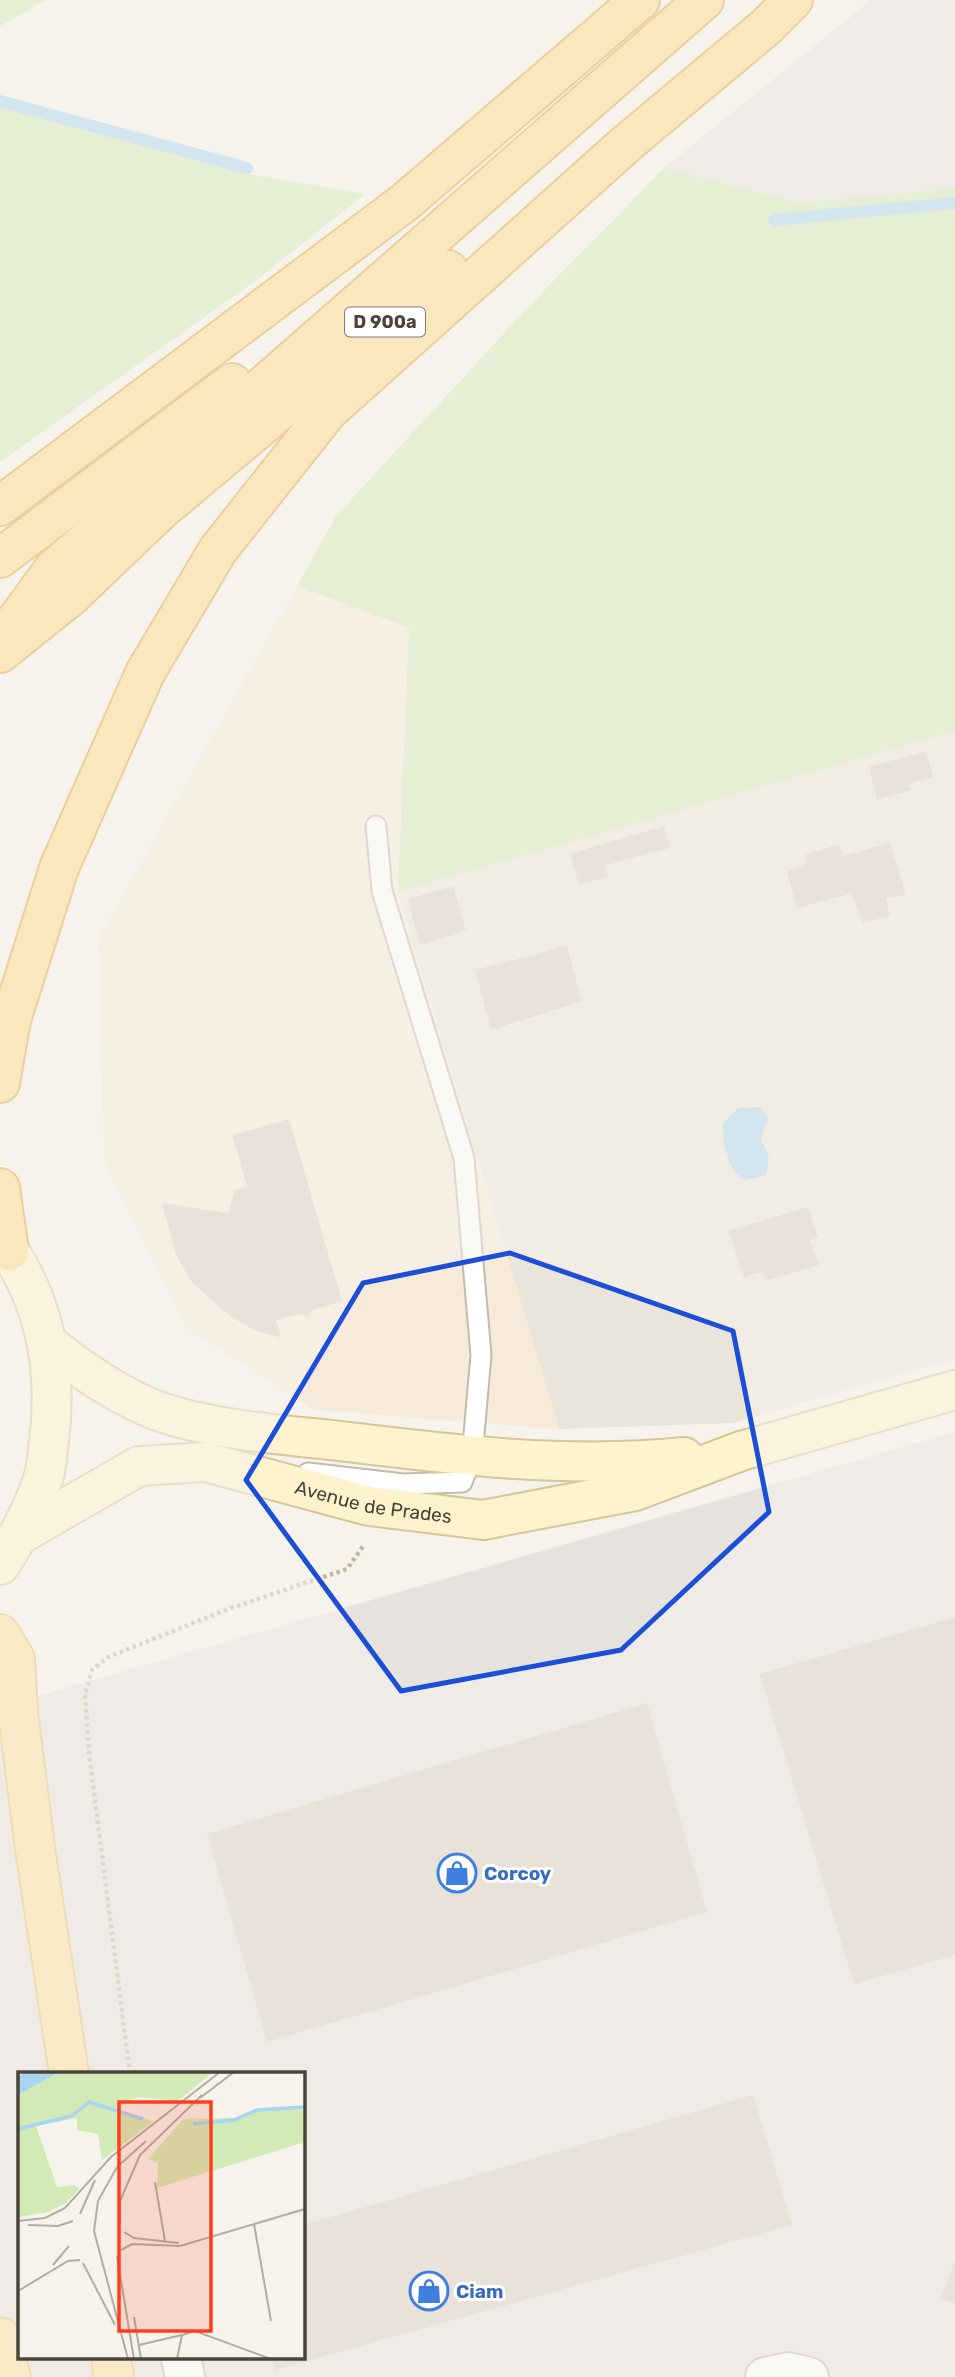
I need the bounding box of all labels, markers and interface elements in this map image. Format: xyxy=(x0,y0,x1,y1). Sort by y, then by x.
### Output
road number: D 900a xyxy=(345,308,425,336)
street label: Avenue de Prades xyxy=(293,1475,453,1528)
shop icon: Corcoy xyxy=(436,1852,478,1894)
place label: Corcoy xyxy=(484,1862,552,1885)
inset map xyxy=(18,2072,304,2360)
shop icon: Ciam xyxy=(408,2270,450,2312)
place label: Ciam xyxy=(456,2280,503,2303)

